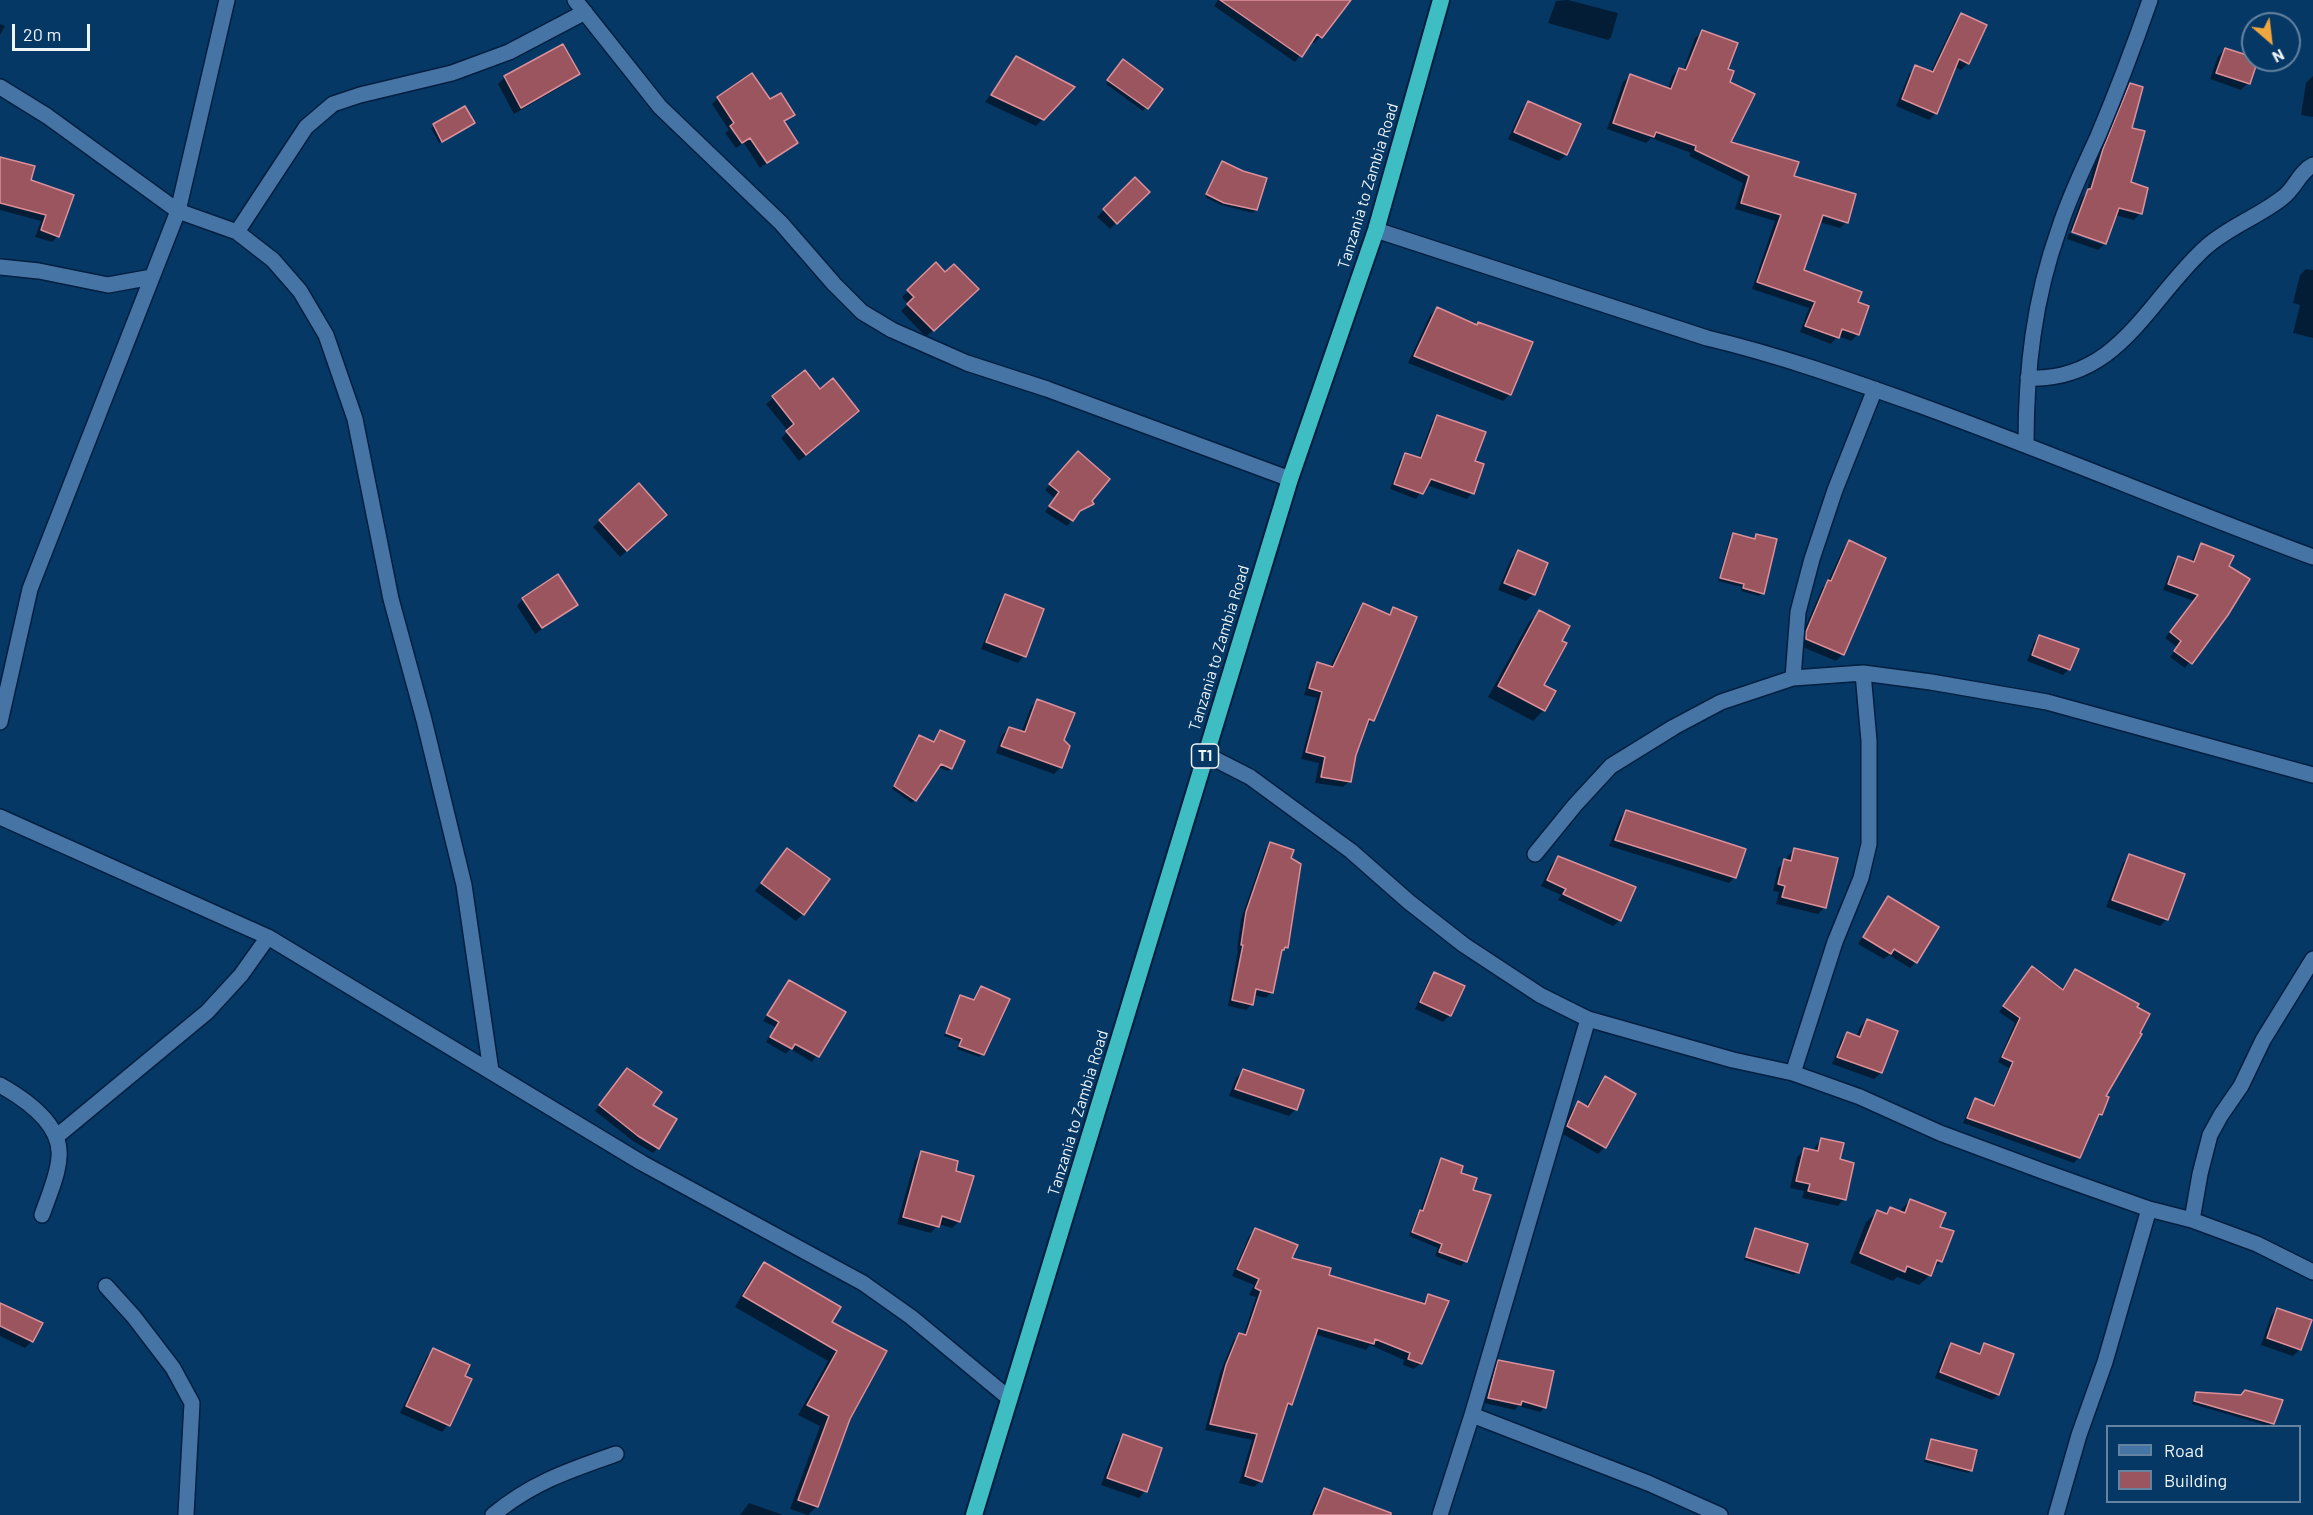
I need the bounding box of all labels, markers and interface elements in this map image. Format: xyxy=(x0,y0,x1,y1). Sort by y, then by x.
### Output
scale bar xyxy=(15,12,93,50)
north arrow xyxy=(2241,12,2301,72)
text: 20 m xyxy=(23,23,61,45)
text: N xyxy=(2270,46,2288,67)
street label: Tanzania to Zambia Road xyxy=(1334,101,1402,271)
street label: Tanzania to Zambia Road xyxy=(1185,563,1253,733)
road number: T1 xyxy=(1192,744,1218,768)
street label: Tanzania to Zambia Road xyxy=(1044,1028,1112,1198)
legend xyxy=(2106,1425,2301,1503)
text: Road xyxy=(2164,1439,2204,1461)
text: Building xyxy=(2164,1469,2227,1491)

